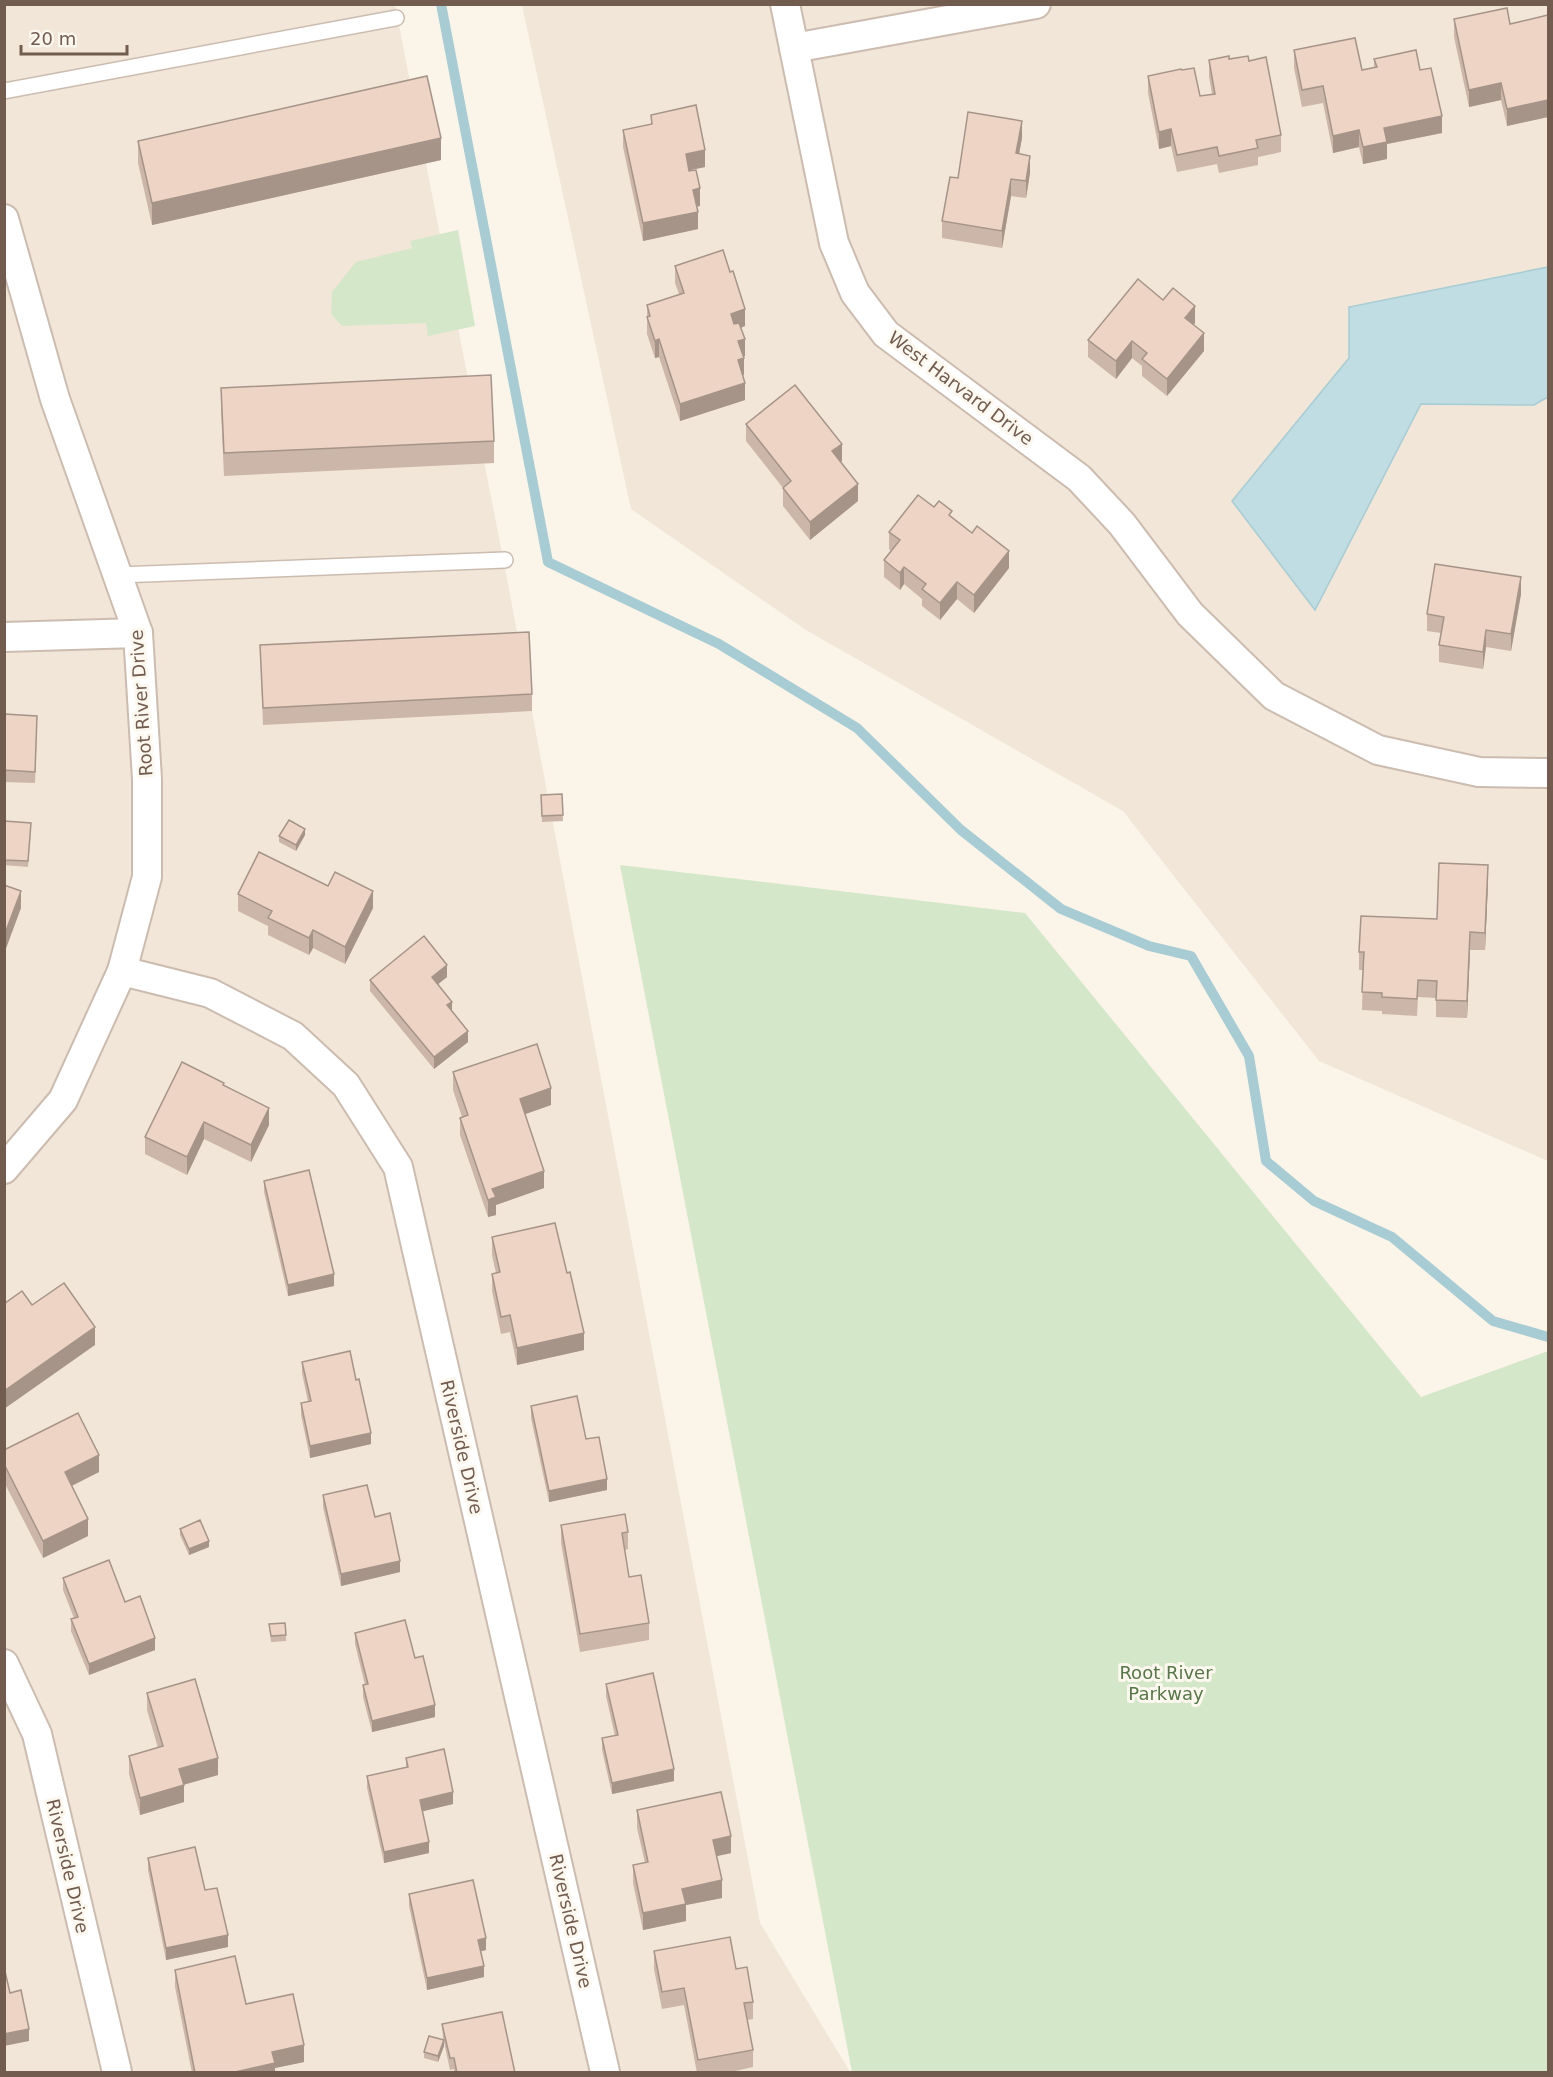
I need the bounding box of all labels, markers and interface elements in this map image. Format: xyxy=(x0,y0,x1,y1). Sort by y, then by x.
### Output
scale bar xyxy=(21,18,128,56)
text: 20 m xyxy=(30,28,76,49)
street label: West Harvard Drive xyxy=(884,327,1038,449)
street label: Root River Drive xyxy=(125,629,157,777)
street label: Riverside Drive xyxy=(436,1378,488,1516)
park label: Root River Parkway xyxy=(1119,1662,1213,1704)
street label: Riverside Drive xyxy=(42,1797,94,1935)
street label: Riverside Drive xyxy=(545,1852,597,1990)

